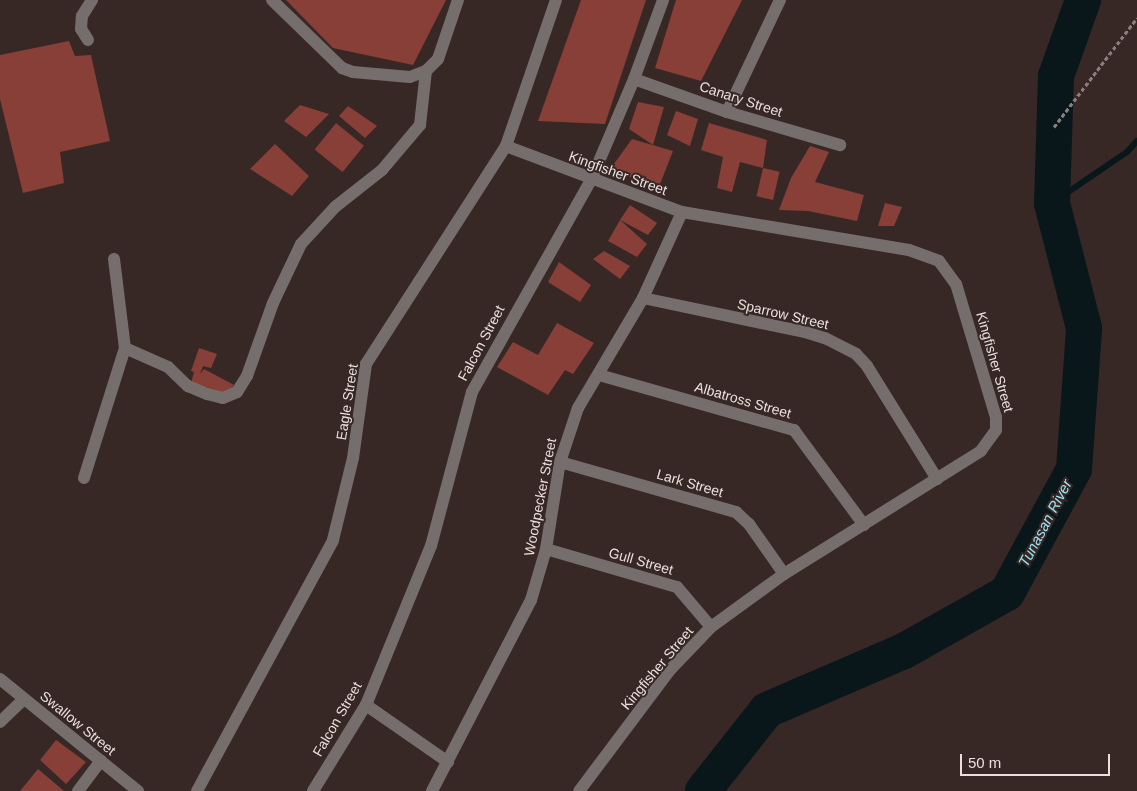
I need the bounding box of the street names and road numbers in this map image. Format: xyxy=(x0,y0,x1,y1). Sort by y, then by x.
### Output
street label: Canary Street xyxy=(697,78,785,120)
street label: Kingfisher Street xyxy=(566,147,670,199)
street label: Sparrow Street xyxy=(736,295,830,333)
street label: Falcon Street xyxy=(454,302,508,384)
street label: Kingfisher Street xyxy=(973,310,1017,414)
street label: Eagle Street xyxy=(333,363,361,441)
street label: Albatross Street xyxy=(693,378,793,422)
street label: Woodpecker Street xyxy=(520,437,560,557)
street label: Lark Street xyxy=(655,465,725,501)
street label: Gull Street xyxy=(607,544,675,578)
street label: Kingfisher Street xyxy=(617,623,697,713)
street label: Falcon Street xyxy=(309,679,365,759)
street label: Swallow Street xyxy=(37,687,119,759)

